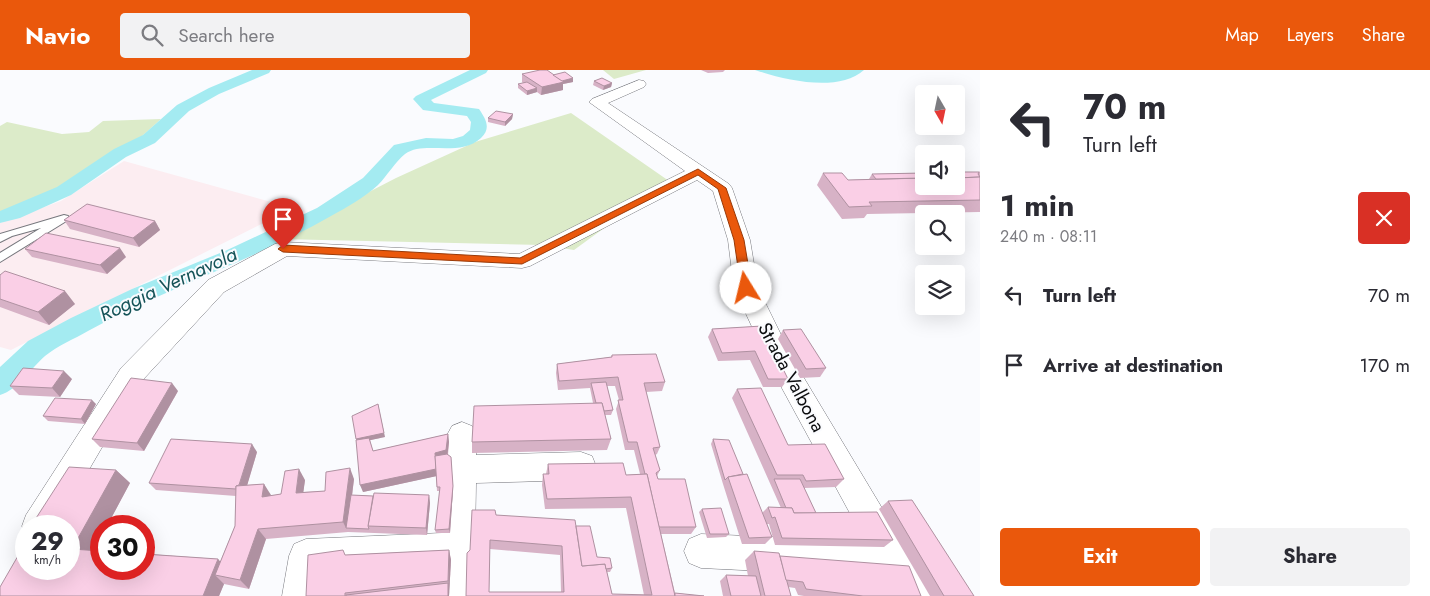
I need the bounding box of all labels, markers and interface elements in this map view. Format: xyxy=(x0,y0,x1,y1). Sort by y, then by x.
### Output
search box xyxy=(120,13,470,58)
text: Navio xyxy=(25,18,90,53)
icon: search xyxy=(138,21,166,49)
text: Search here xyxy=(178,22,274,49)
text: Map xyxy=(1225,22,1259,48)
text: Layers xyxy=(1287,22,1334,48)
text: Share xyxy=(1362,22,1405,48)
text: 70 m xyxy=(1083,82,1166,132)
north arrow xyxy=(915,85,965,135)
map controls xyxy=(915,85,965,315)
icon: left xyxy=(1000,90,1065,155)
text: Turn left xyxy=(1083,128,1157,160)
button: sound xyxy=(915,145,965,195)
text: 1 min xyxy=(1000,184,1074,227)
button: close xyxy=(1358,192,1410,244)
pin xyxy=(262,198,304,249)
icon: arrive xyxy=(269,205,297,233)
button: search xyxy=(915,205,965,255)
text: 240 m · 08:11 xyxy=(1000,225,1097,248)
water label: Roggia Vernavola xyxy=(95,240,242,329)
position arrow xyxy=(719,261,771,313)
button: layers xyxy=(915,265,965,315)
icon: left xyxy=(1000,281,1028,309)
text: Turn left xyxy=(1043,282,1116,309)
text: 70 m xyxy=(1368,282,1410,309)
street label: Strada Valbona xyxy=(751,318,832,437)
icon: arrive xyxy=(1000,351,1028,379)
text: Arrive at destination xyxy=(1043,352,1223,379)
text: 170 m xyxy=(1360,352,1410,379)
speed limit sign: 30 xyxy=(90,515,155,580)
text: 29 xyxy=(31,523,64,559)
button: Exit xyxy=(1000,528,1200,586)
button: Share xyxy=(1210,528,1410,586)
text: km/h xyxy=(34,551,61,569)

